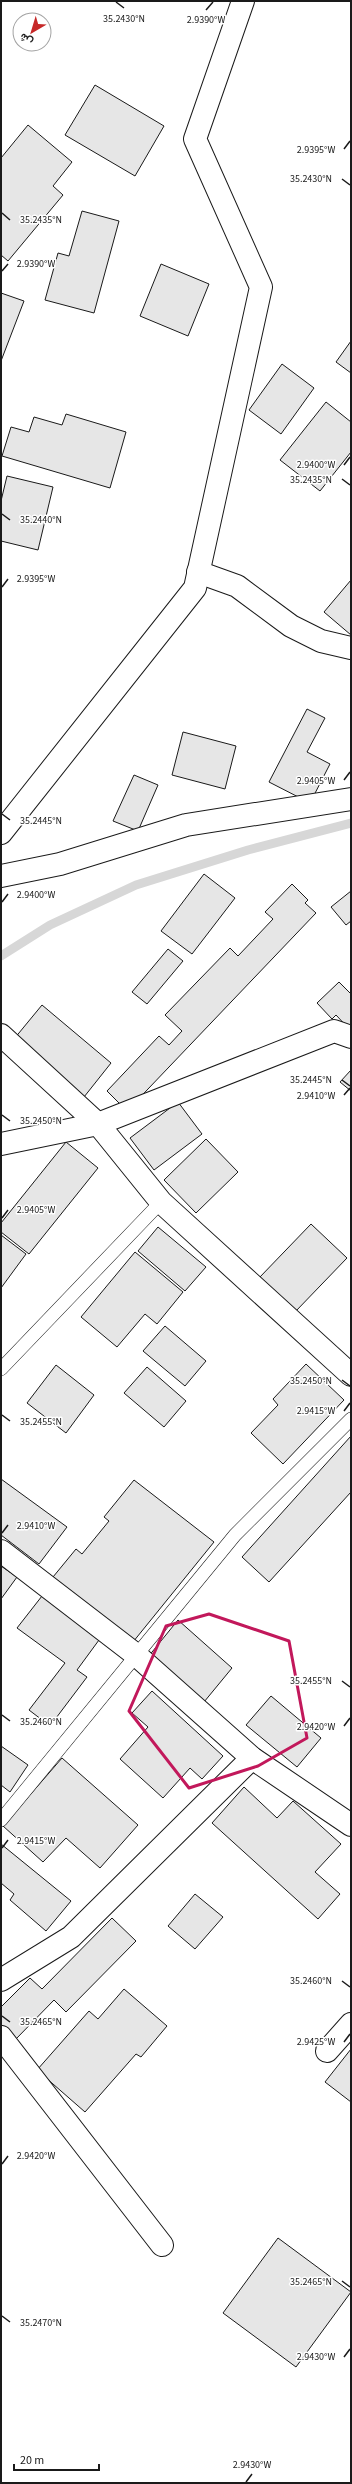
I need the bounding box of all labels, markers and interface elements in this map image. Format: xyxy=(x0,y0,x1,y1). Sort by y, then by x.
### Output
north arrow xyxy=(12,12,52,52)
text: 35.2430°N xyxy=(103,12,145,26)
text: 2.9390°W xyxy=(187,13,225,27)
text: ش xyxy=(16,30,36,49)
text: 2.9395°W xyxy=(297,143,335,157)
text: 35.2430°N xyxy=(290,172,332,186)
text: 35.2435°N xyxy=(20,213,62,227)
text: 2.9390°W xyxy=(17,257,55,271)
text: 2.9400°W xyxy=(297,458,335,472)
text: 35.2435°N xyxy=(290,473,332,487)
text: 35.2440°N xyxy=(20,513,62,527)
text: 2.9395°W xyxy=(17,572,55,586)
text: 2.9405°W xyxy=(297,774,335,788)
text: 35.2445°N xyxy=(20,814,62,828)
text: 2.9400°W xyxy=(17,888,55,902)
text: 35.2445°N xyxy=(290,1073,332,1087)
text: 2.9410°W xyxy=(297,1089,335,1103)
text: 35.2450°N xyxy=(20,1114,62,1128)
text: 2.9405°W xyxy=(17,1203,55,1217)
text: 35.2450°N xyxy=(290,1374,332,1388)
text: 2.9415°W xyxy=(297,1404,335,1418)
text: 35.2455°N xyxy=(20,1415,62,1429)
text: 2.9410°W xyxy=(17,1519,55,1533)
text: 35.2455°N xyxy=(290,1674,332,1688)
text: 35.2460°N xyxy=(20,1715,62,1729)
text: 2.9420°W xyxy=(297,1720,335,1734)
text: 2.9415°W xyxy=(17,1834,55,1848)
text: 35.2460°N xyxy=(290,1974,332,1988)
text: 35.2465°N xyxy=(20,2015,62,2029)
text: 2.9425°W xyxy=(297,2035,335,2049)
text: 2.9420°W xyxy=(17,2149,55,2163)
text: 35.2465°N xyxy=(290,2275,332,2289)
text: 35.2470°N xyxy=(20,2316,62,2330)
text: 2.9430°W xyxy=(297,2350,335,2364)
scale bar xyxy=(14,2446,99,2472)
text: 20 m xyxy=(20,2452,44,2469)
text: 2.9430°W xyxy=(233,2458,271,2472)

